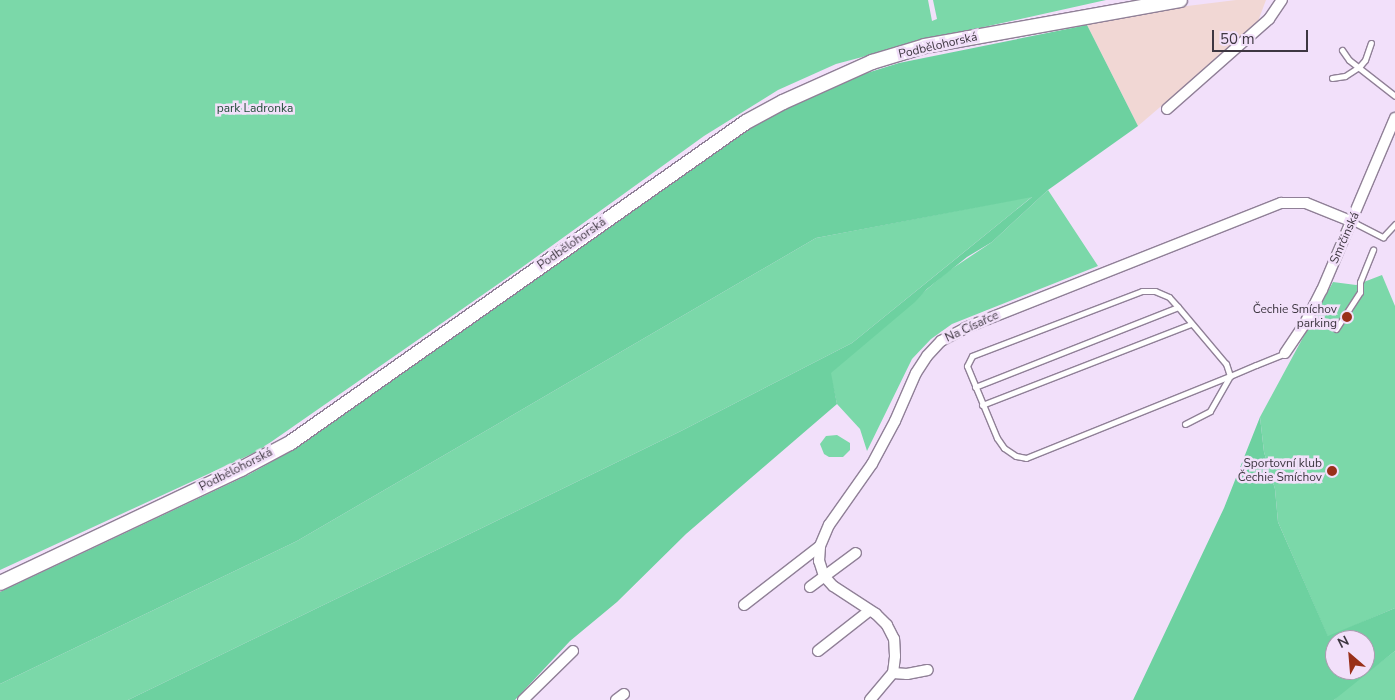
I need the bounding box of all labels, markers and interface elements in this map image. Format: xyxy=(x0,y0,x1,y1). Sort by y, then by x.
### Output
scale bar xyxy=(1215,20,1311,52)
text: 50 m xyxy=(1220,29,1255,49)
street label: Podbělohorská xyxy=(897,30,979,62)
park label: park Ladronka xyxy=(217,102,293,116)
street label: Smrčinská xyxy=(1327,210,1363,266)
street label: Podbělohorská xyxy=(535,215,609,273)
place label: Čechie Smíchov parking xyxy=(1253,303,1337,331)
street label: Na Císařce xyxy=(943,308,1001,346)
marker: Čechie Smíchov parking xyxy=(1341,311,1353,323)
street label: Podbělohorská xyxy=(197,445,275,495)
place label: Sportovní klub Čechie Smíchov xyxy=(1238,457,1322,485)
marker: Sportovní klub Čechie Smíchov xyxy=(1326,465,1338,477)
north arrow xyxy=(1325,630,1375,680)
text: N xyxy=(1334,631,1352,653)

